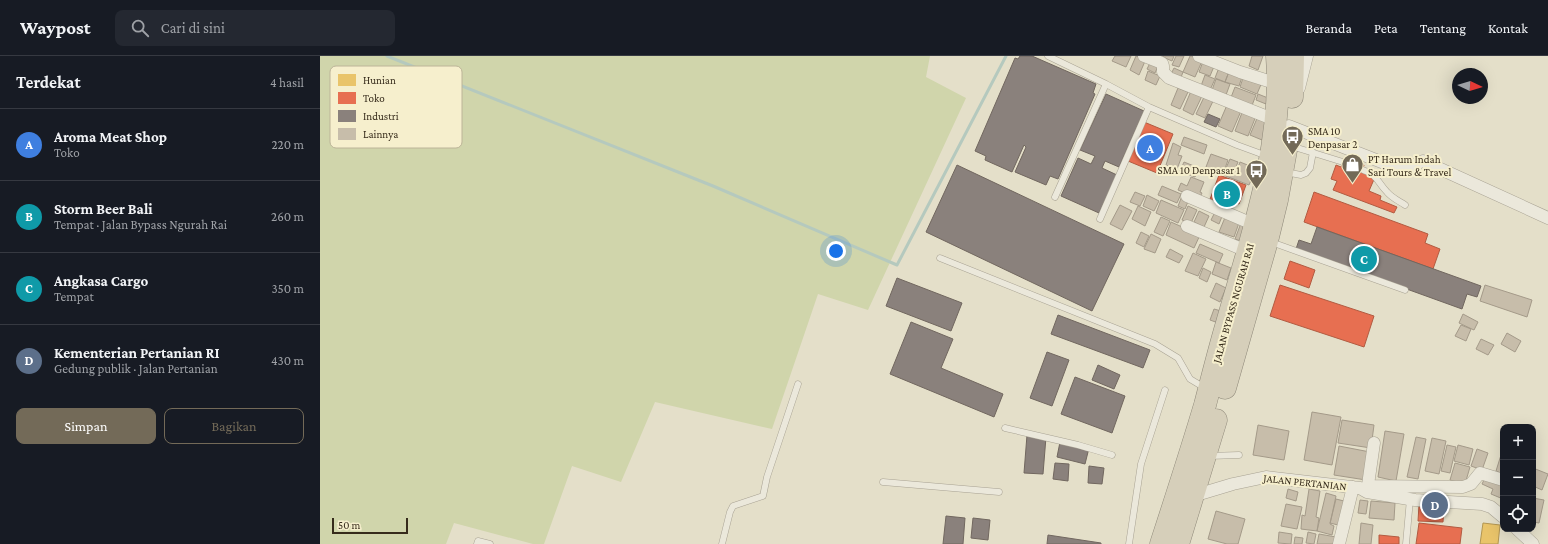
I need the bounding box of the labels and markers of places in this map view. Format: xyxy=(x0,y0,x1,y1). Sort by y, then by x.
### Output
bus stop icon: SMA 10 Denpasar 2 xyxy=(1280,124,1306,157)
place label: SMA 10 Denpasar 2 xyxy=(1308,125,1358,151)
pin: A xyxy=(1137,133,1163,163)
shop icon: PT Harum Indah Sari Tours & Travel xyxy=(1340,152,1366,185)
place label: PT Harum Indah Sari Tours & Travel xyxy=(1368,153,1451,178)
bus stop icon: SMA 10 Denpasar 1 xyxy=(1243,157,1269,190)
place label: SMA 10 Denpasar 1 xyxy=(1158,164,1240,177)
pin: B xyxy=(1214,179,1240,209)
pin: C xyxy=(1351,244,1377,274)
pin: D xyxy=(1422,490,1448,520)

